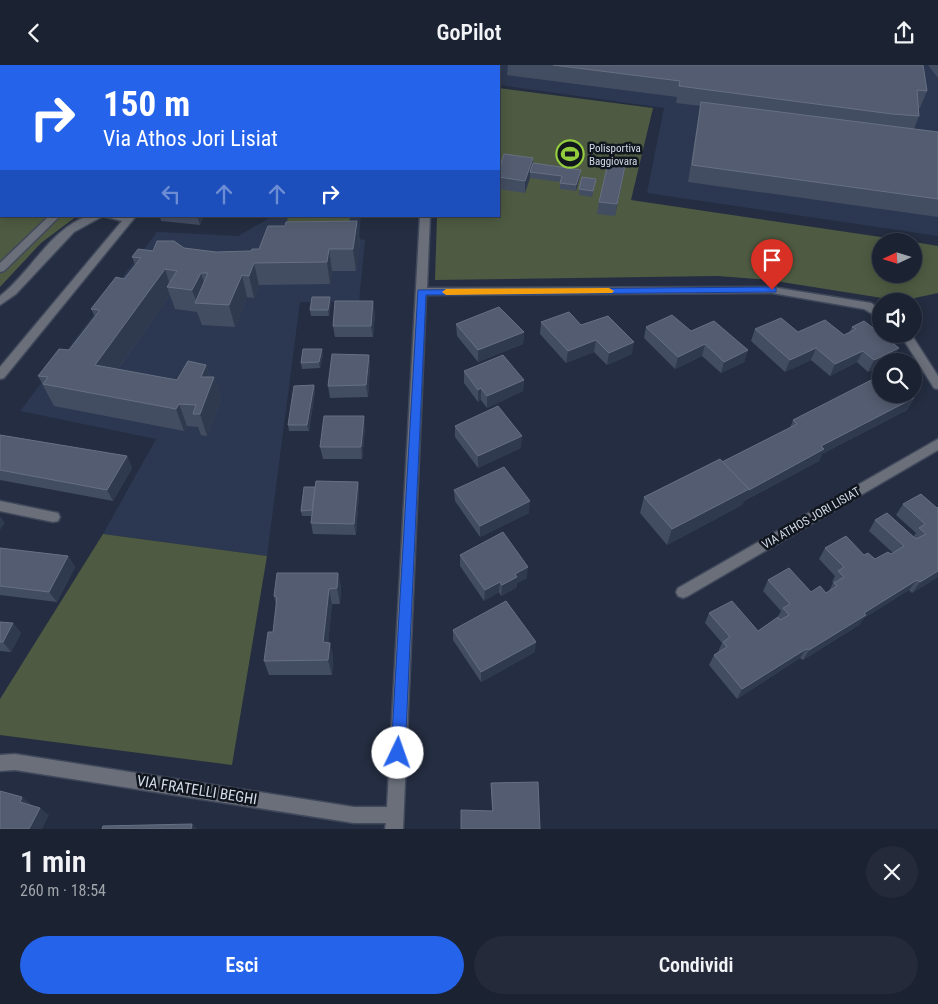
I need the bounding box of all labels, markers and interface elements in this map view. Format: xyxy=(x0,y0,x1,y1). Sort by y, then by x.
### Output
icon: back xyxy=(20,19,48,47)
icon: share xyxy=(890,19,918,47)
text: GoPilot xyxy=(437,20,501,45)
text: 150 m xyxy=(103,84,190,125)
icon: right xyxy=(20,85,85,150)
text: Via Athos Jori Lisiat xyxy=(103,126,278,151)
sports icon: Polisportiva Baggiovara xyxy=(555,139,585,169)
place label: Polisportiva Baggiovara xyxy=(589,142,641,168)
icon: left xyxy=(157,180,185,208)
icon: ahead xyxy=(210,180,238,208)
icon: ahead xyxy=(263,180,291,208)
icon: right xyxy=(316,180,344,208)
north arrow xyxy=(872,233,922,283)
map controls xyxy=(872,233,922,403)
pin xyxy=(751,239,793,290)
icon: arrive xyxy=(758,246,786,274)
button: sound xyxy=(872,293,922,343)
button: search xyxy=(872,353,922,403)
street label: VIA ATHOS JORI LISIAT xyxy=(759,484,863,552)
position arrow xyxy=(371,726,423,778)
street label: VIA FRATELLI BEGHI xyxy=(136,772,258,808)
text: 1 min xyxy=(20,844,86,879)
button: close xyxy=(866,846,918,898)
text: 260 m · 18:54 xyxy=(20,881,106,900)
button: Esci xyxy=(20,936,464,994)
button: Condividi xyxy=(474,936,918,994)

